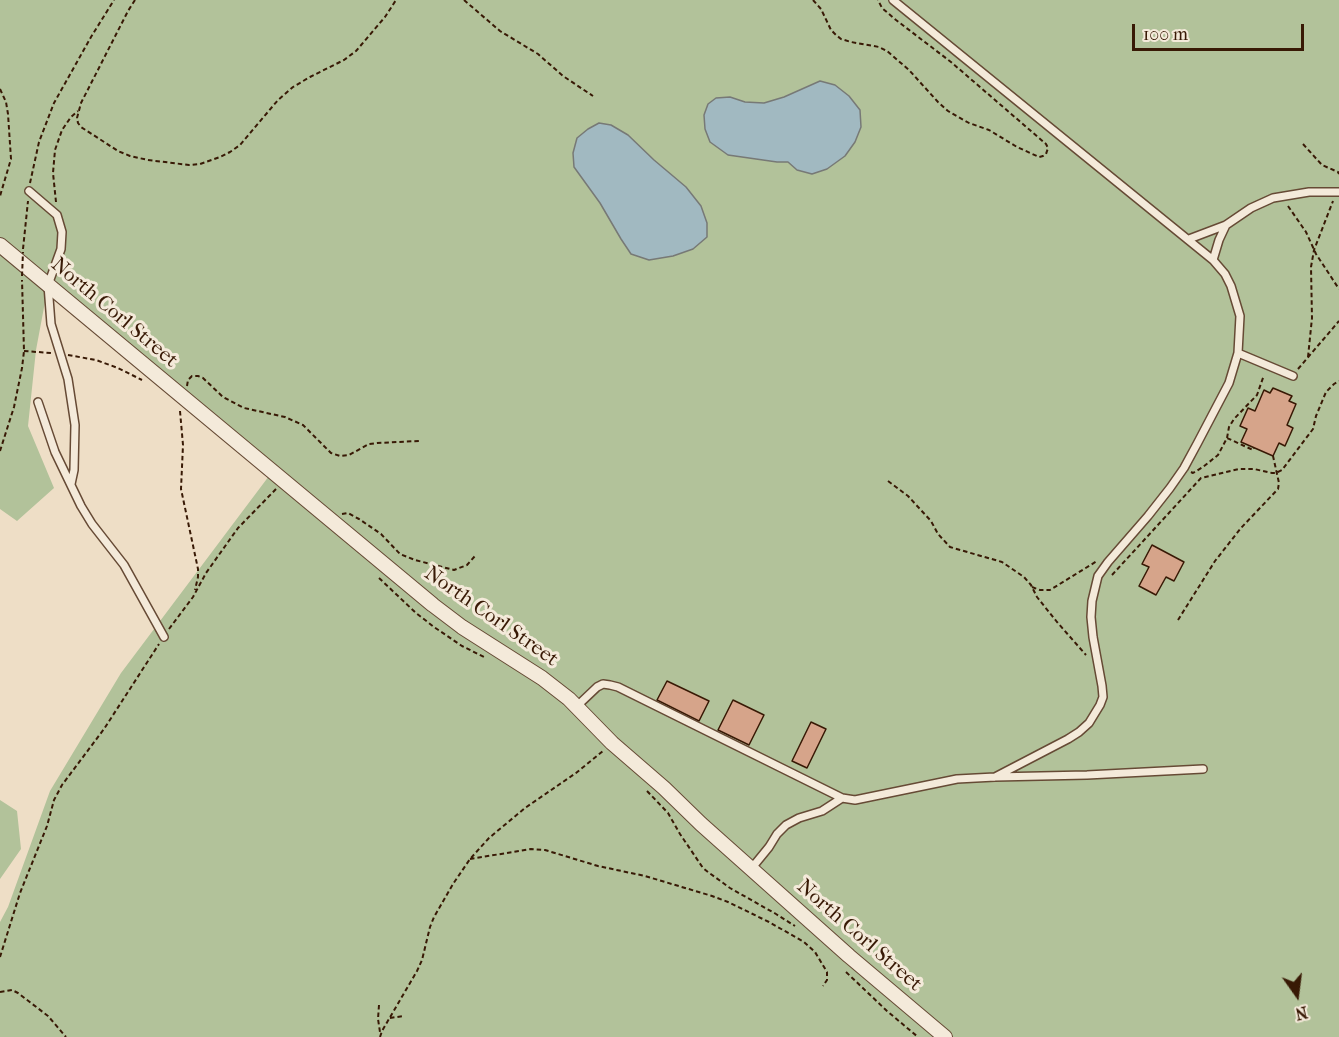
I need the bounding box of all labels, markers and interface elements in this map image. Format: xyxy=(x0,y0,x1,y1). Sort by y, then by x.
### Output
scale bar xyxy=(1135,12,1308,50)
text: 100 m xyxy=(1143,24,1188,45)
street label: North Corl Street xyxy=(45,253,183,373)
street label: North Corl Street xyxy=(419,561,563,673)
street label: North Corl Street xyxy=(791,875,927,997)
north arrow xyxy=(1267,965,1327,1025)
text: N xyxy=(1293,1002,1310,1024)

